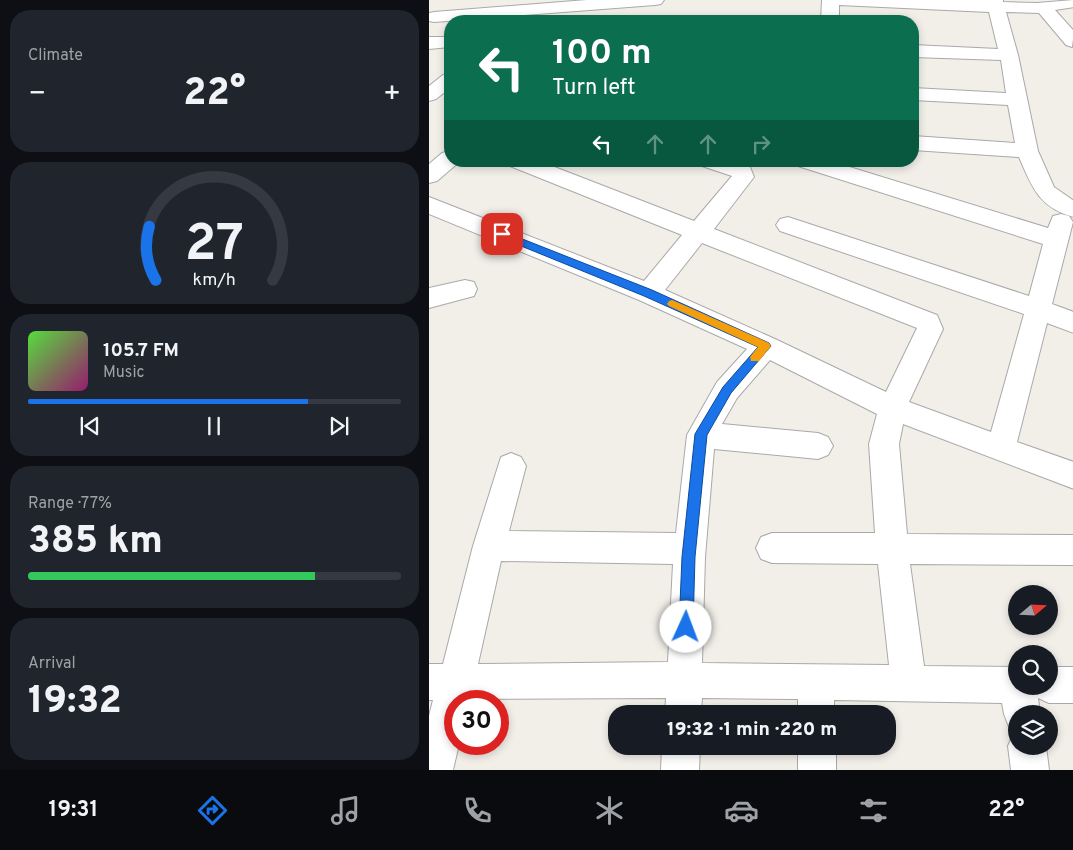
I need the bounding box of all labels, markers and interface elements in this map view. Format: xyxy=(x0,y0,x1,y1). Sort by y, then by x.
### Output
text: 100 m xyxy=(552,32,652,76)
icon: left xyxy=(469,35,534,100)
text: Climate xyxy=(28,46,83,66)
text: 22° xyxy=(183,70,246,119)
text: Turn left xyxy=(552,75,635,102)
text: − xyxy=(28,77,46,113)
text: + xyxy=(383,77,401,113)
icon: left xyxy=(588,130,616,158)
icon: ahead xyxy=(641,130,669,158)
icon: ahead xyxy=(694,130,722,158)
icon: right xyxy=(747,130,775,158)
text: 27 xyxy=(185,213,244,279)
pin xyxy=(481,213,523,255)
icon: arrive xyxy=(488,220,516,248)
text: km/h xyxy=(193,269,236,292)
text: 105.7 FM xyxy=(103,339,179,363)
text: Music xyxy=(103,363,144,383)
icon: previous xyxy=(76,412,104,440)
icon: pause xyxy=(200,412,228,440)
icon: next xyxy=(325,412,353,440)
text: Range · 77% xyxy=(28,494,112,514)
text: 385 km xyxy=(28,518,163,567)
north arrow xyxy=(1008,585,1058,635)
map controls xyxy=(1008,585,1058,755)
position arrow xyxy=(659,600,711,652)
button: search xyxy=(1008,645,1058,695)
text: Arrival xyxy=(28,654,76,674)
text: 19:32 xyxy=(28,678,122,727)
speed limit sign: 30 xyxy=(444,690,509,755)
button: layers xyxy=(1008,705,1058,755)
text: 19:32 · 1 min · 220 m xyxy=(667,718,837,742)
icon: directions xyxy=(195,793,230,828)
icon: music xyxy=(328,793,363,828)
icon: phone xyxy=(460,793,495,828)
icon: climate xyxy=(592,793,627,828)
icon: car xyxy=(724,793,759,828)
icon: filters xyxy=(856,793,891,828)
text: 19:31 xyxy=(49,797,98,824)
text: 22° xyxy=(988,797,1024,824)

